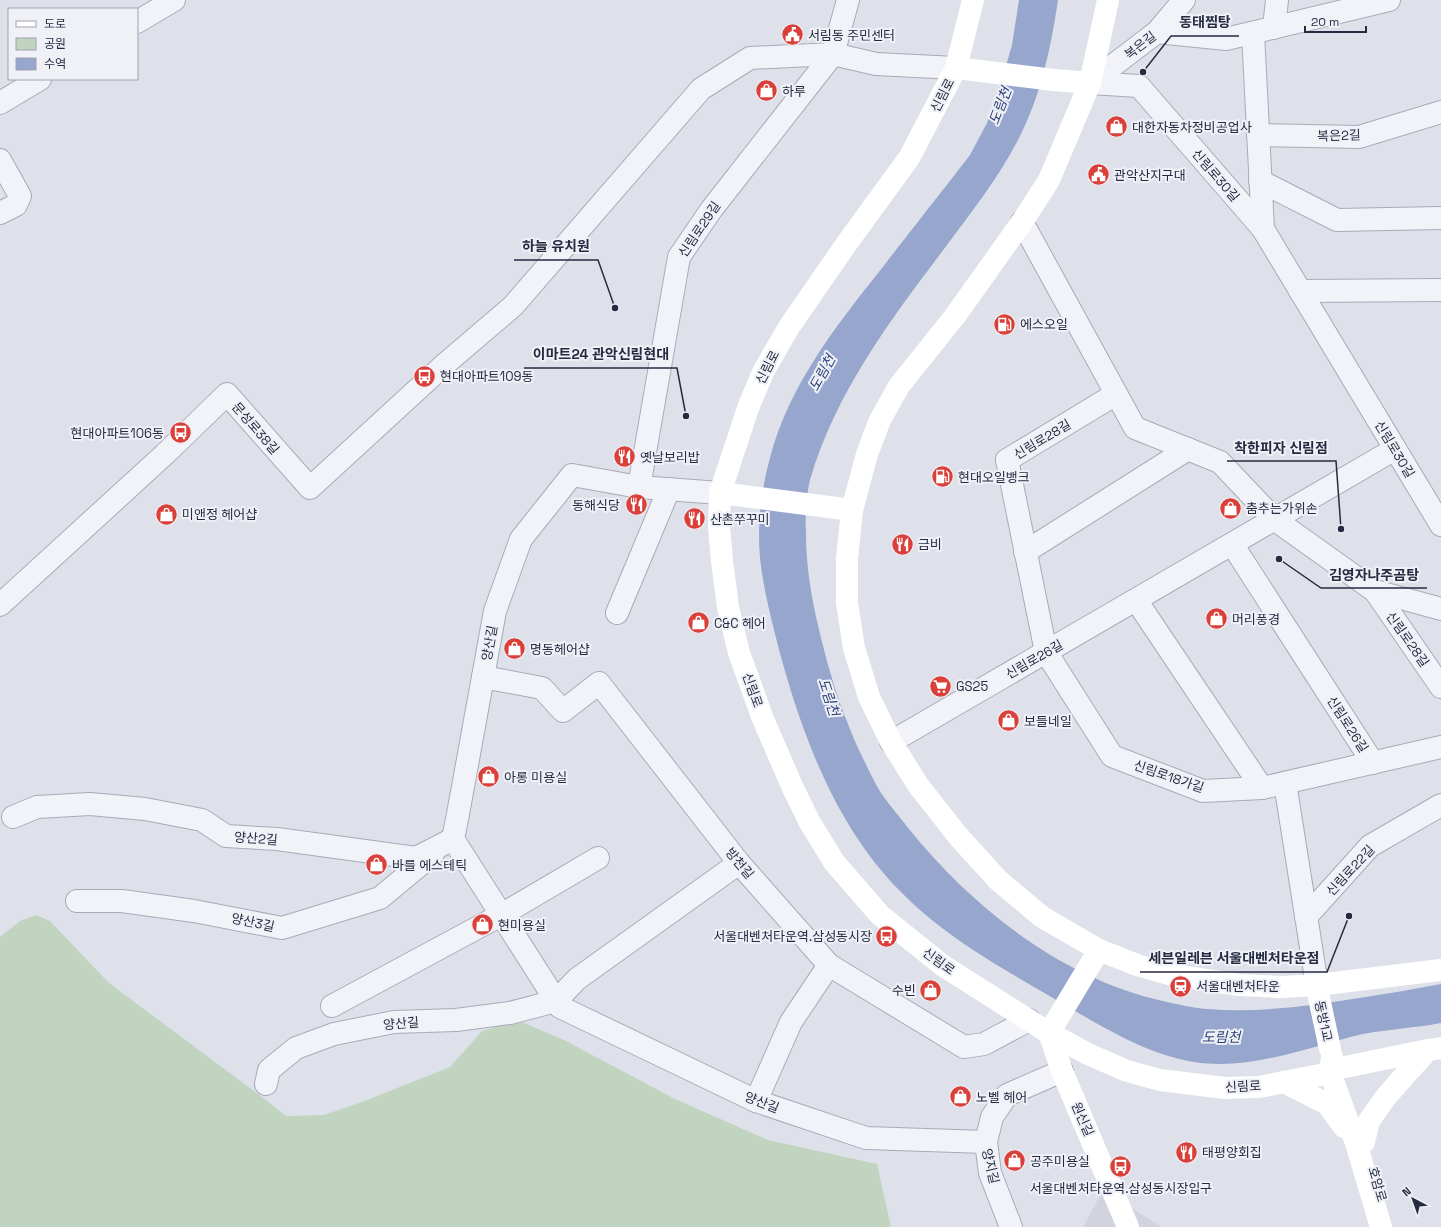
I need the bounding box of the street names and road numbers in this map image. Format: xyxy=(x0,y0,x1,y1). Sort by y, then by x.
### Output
street label: 복은길 xyxy=(1121,28,1160,63)
street label: 신림로 xyxy=(927,75,958,115)
street label: 복은2길 xyxy=(1317,126,1361,145)
street label: 신림로30길 xyxy=(1188,146,1243,205)
street label: 신림로29길 xyxy=(675,198,724,260)
street label: 신림로 xyxy=(752,347,783,387)
street label: 문성로38길 xyxy=(228,399,283,458)
street label: 신림로28길 xyxy=(1011,416,1074,463)
street label: 신림로30길 xyxy=(1371,417,1418,481)
street label: 신림로28길 xyxy=(1382,608,1433,670)
street label: 양산길 xyxy=(478,624,501,662)
street label: 신림로26길 xyxy=(1002,636,1066,683)
street label: 신림로 xyxy=(738,670,767,710)
street label: 신림로26길 xyxy=(1323,693,1372,756)
street label: 신림로18가길 xyxy=(1131,756,1206,796)
street label: 양산2길 xyxy=(234,828,278,849)
street label: 신림로22길 xyxy=(1322,841,1378,899)
street label: 방천길 xyxy=(722,844,758,883)
street label: 양산3길 xyxy=(230,910,276,935)
street label: 신림로 xyxy=(919,944,958,979)
street label: 동방1교 xyxy=(1311,999,1336,1043)
street label: 양산길 xyxy=(382,1013,420,1034)
street label: 신림로 xyxy=(1225,1077,1261,1096)
street label: 양산길 xyxy=(742,1088,782,1117)
street label: 원신길 xyxy=(1067,1099,1098,1139)
street label: 양지길 xyxy=(978,1147,1003,1186)
street label: 호암로 xyxy=(1364,1165,1391,1204)

